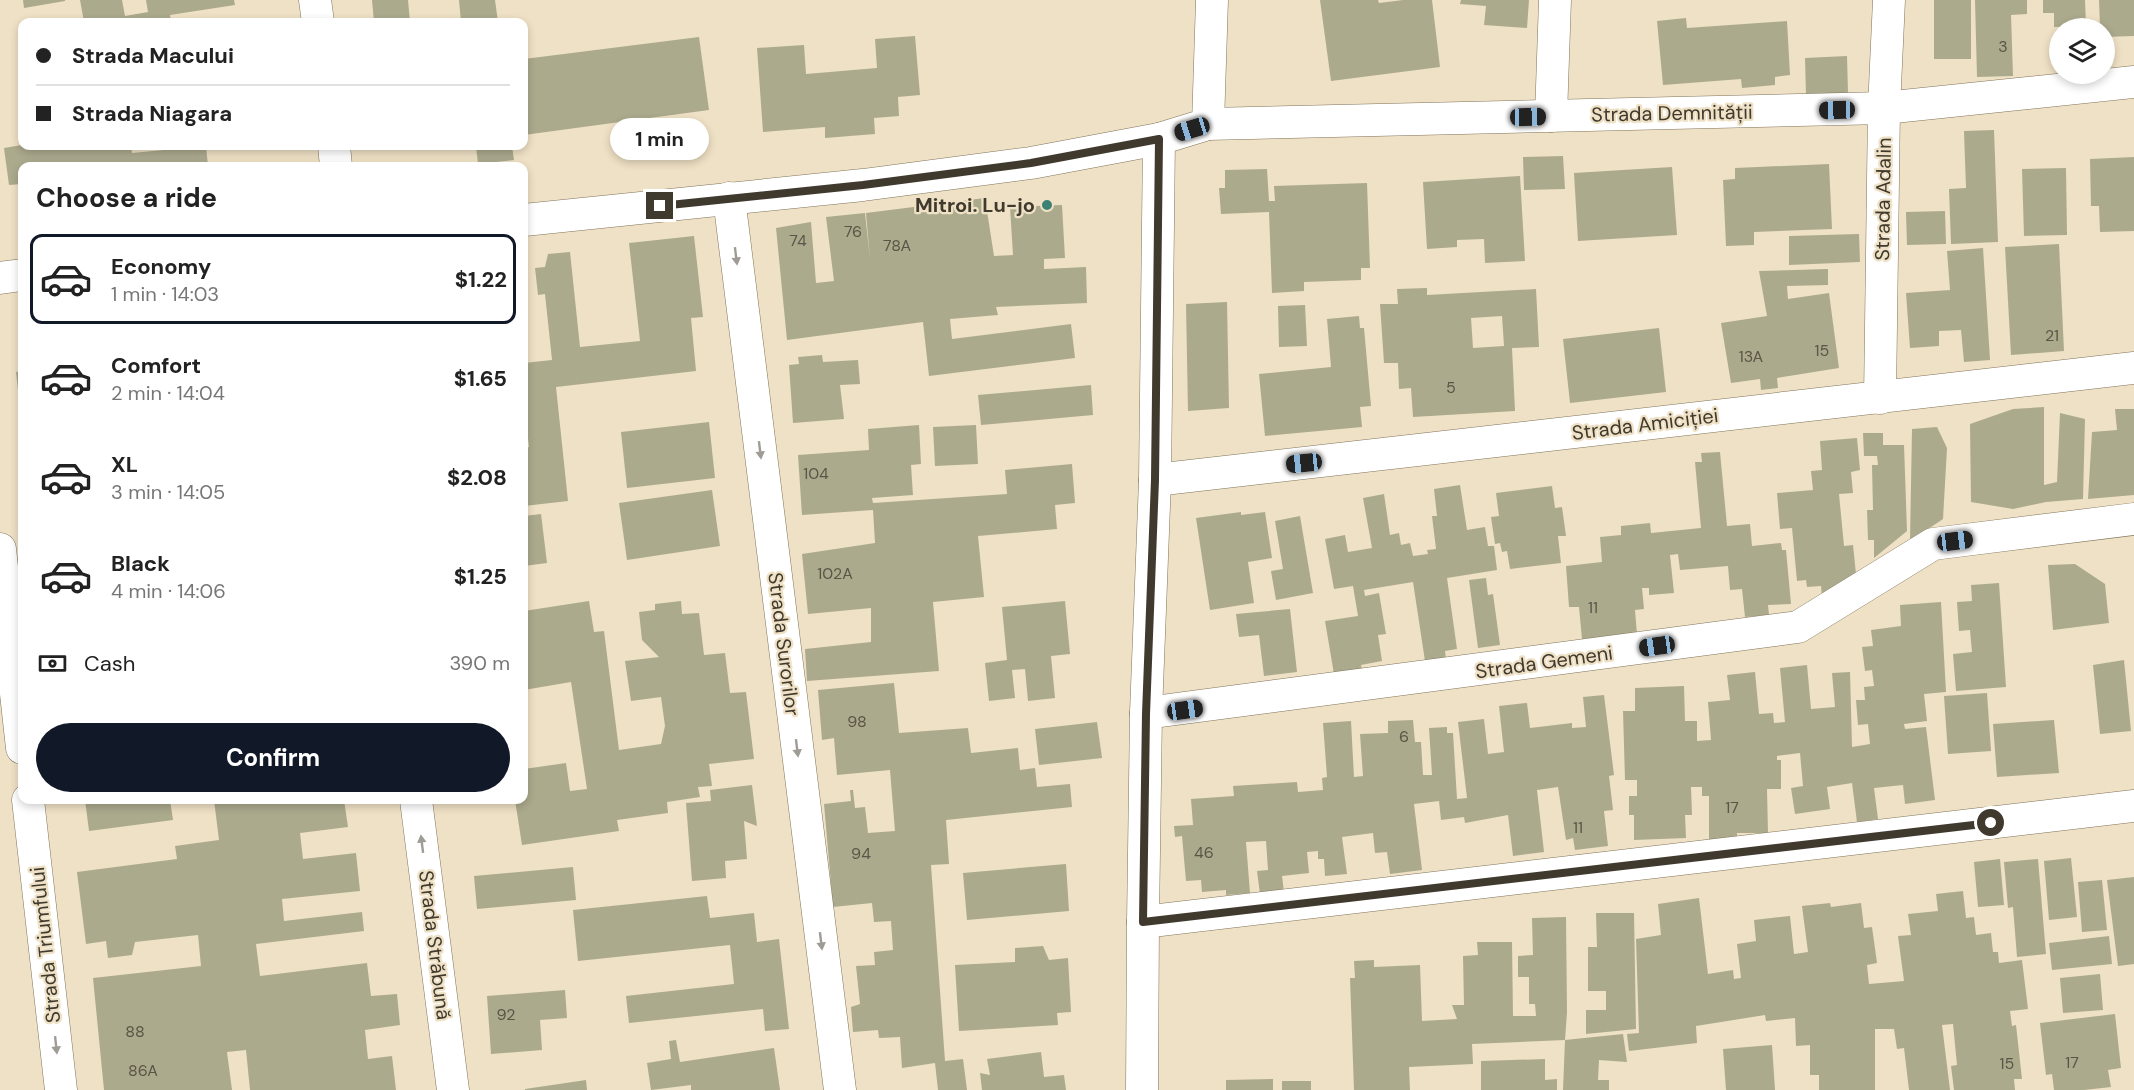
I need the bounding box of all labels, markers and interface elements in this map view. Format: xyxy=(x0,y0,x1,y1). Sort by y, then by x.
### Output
map controls xyxy=(2049,18,2115,84)
button: layers xyxy=(2049,18,2115,84)
house number: 3 xyxy=(1998,36,2008,57)
text: Strada Macului xyxy=(72,41,234,70)
text: Strada Niagara xyxy=(72,99,232,128)
street label: Strada Demnității xyxy=(1591,99,1753,127)
car xyxy=(1819,101,1855,119)
car xyxy=(1510,108,1546,126)
car xyxy=(1172,115,1212,143)
callout: 1 min xyxy=(610,119,710,161)
text: 1 min xyxy=(635,126,684,152)
street label: Strada Adalin xyxy=(1869,137,1897,261)
text: Choose a ride xyxy=(36,180,217,215)
route end xyxy=(646,192,673,219)
place label: Mitroi. Lu-jo xyxy=(915,192,1035,218)
marker: Mitroi. Lu-jo xyxy=(1040,198,1054,212)
house number: 76 xyxy=(844,221,862,242)
house number: 74 xyxy=(789,230,807,251)
house number: 78A xyxy=(883,235,911,256)
one-way arrow xyxy=(731,247,741,266)
icon: car xyxy=(39,252,93,306)
text: Economy xyxy=(111,252,211,281)
text: $1.22 xyxy=(455,265,507,294)
text: 1 min · 14:03 xyxy=(111,281,219,307)
house number: 21 xyxy=(2045,325,2059,346)
house number: 15 xyxy=(1815,340,1829,361)
house number: 13A xyxy=(1739,346,1764,367)
icon: car xyxy=(39,351,93,405)
text: Comfort xyxy=(111,351,201,380)
text: $1.65 xyxy=(454,364,507,393)
house number: 5 xyxy=(1446,377,1456,398)
text: 2 min · 14:04 xyxy=(111,380,225,406)
street label: Strada Amiciției xyxy=(1570,402,1720,446)
one-way arrow xyxy=(756,440,765,459)
icon: car xyxy=(39,450,93,504)
text: XL xyxy=(111,450,138,479)
car xyxy=(1285,452,1323,474)
text: $2.08 xyxy=(447,463,507,492)
house number: 104 xyxy=(803,463,829,484)
text: 3 min · 14:05 xyxy=(111,479,225,505)
car xyxy=(1936,530,1974,552)
icon: car xyxy=(39,549,93,603)
text: Black xyxy=(111,549,170,578)
text: $1.25 xyxy=(454,562,507,591)
house number: 102A xyxy=(817,563,853,584)
street label: Strada Surorilor xyxy=(762,571,806,717)
text: 4 min · 14:06 xyxy=(111,578,226,604)
house number: 11 xyxy=(1588,597,1598,618)
car xyxy=(1638,635,1676,657)
street label: Strada Gemeni xyxy=(1474,639,1614,685)
icon: cash xyxy=(36,647,69,680)
text: Cash xyxy=(84,649,135,678)
text: 390 m xyxy=(449,650,510,676)
car xyxy=(1166,699,1204,721)
house number: 98 xyxy=(847,711,867,732)
button: Confirm xyxy=(36,723,510,792)
house number: 6 xyxy=(1399,726,1409,747)
one-way arrow xyxy=(793,738,802,757)
house number: 17 xyxy=(1725,797,1739,818)
route start xyxy=(1977,809,2004,836)
house number: 11 xyxy=(1573,817,1583,838)
one-way arrow xyxy=(417,835,427,854)
house number: 46 xyxy=(1194,842,1214,863)
house number: 94 xyxy=(851,843,871,864)
street label: Strada Triumfului xyxy=(24,866,66,1024)
street label: Strada Străbună xyxy=(413,869,457,1021)
one-way arrow xyxy=(817,932,826,951)
house number: 92 xyxy=(497,1004,516,1025)
house number: 88 xyxy=(125,1021,145,1042)
one-way arrow xyxy=(51,1036,61,1055)
house number: 17 xyxy=(2065,1052,2079,1073)
house number: 15 xyxy=(2000,1053,2014,1074)
house number: 86A xyxy=(128,1060,158,1081)

